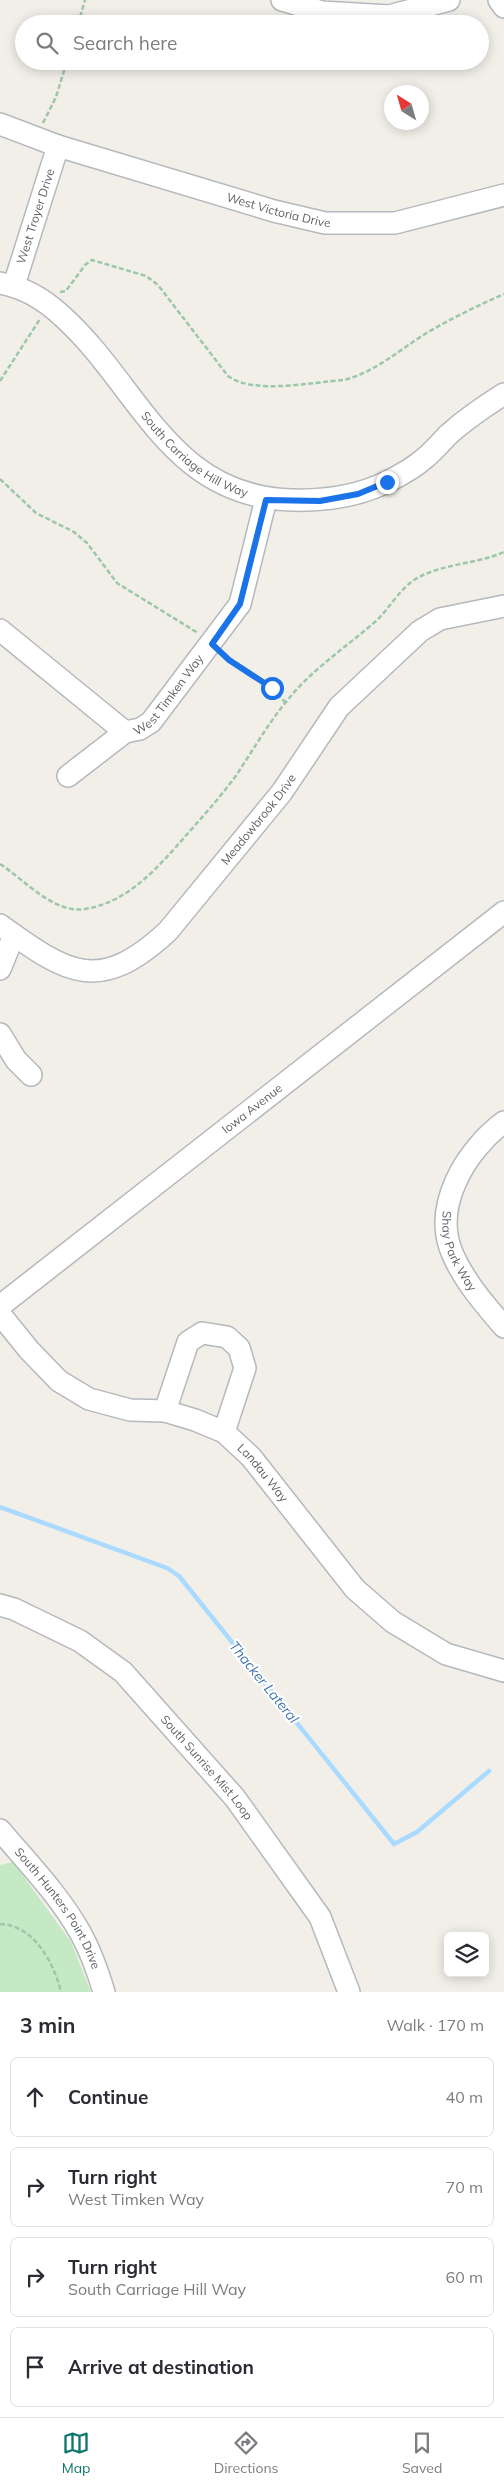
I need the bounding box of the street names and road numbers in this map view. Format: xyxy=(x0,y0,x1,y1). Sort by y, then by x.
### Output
street label: West Troyer Drive xyxy=(13,167,57,266)
street label: West Victoria Drive xyxy=(225,189,331,230)
street label: South Carriage Hill Way xyxy=(138,408,250,500)
street label: West Timken Way xyxy=(130,651,207,738)
street label: Meadowbrook Drive xyxy=(217,771,299,868)
street label: Iowa Avenue xyxy=(219,1080,285,1137)
street label: Shay Park Way xyxy=(439,1210,481,1295)
street label: Landau Way xyxy=(234,1440,292,1505)
street label: South Sunrise Mist Loop xyxy=(158,1712,256,1823)
street label: South Hunters Point Drive xyxy=(12,1844,104,1971)

